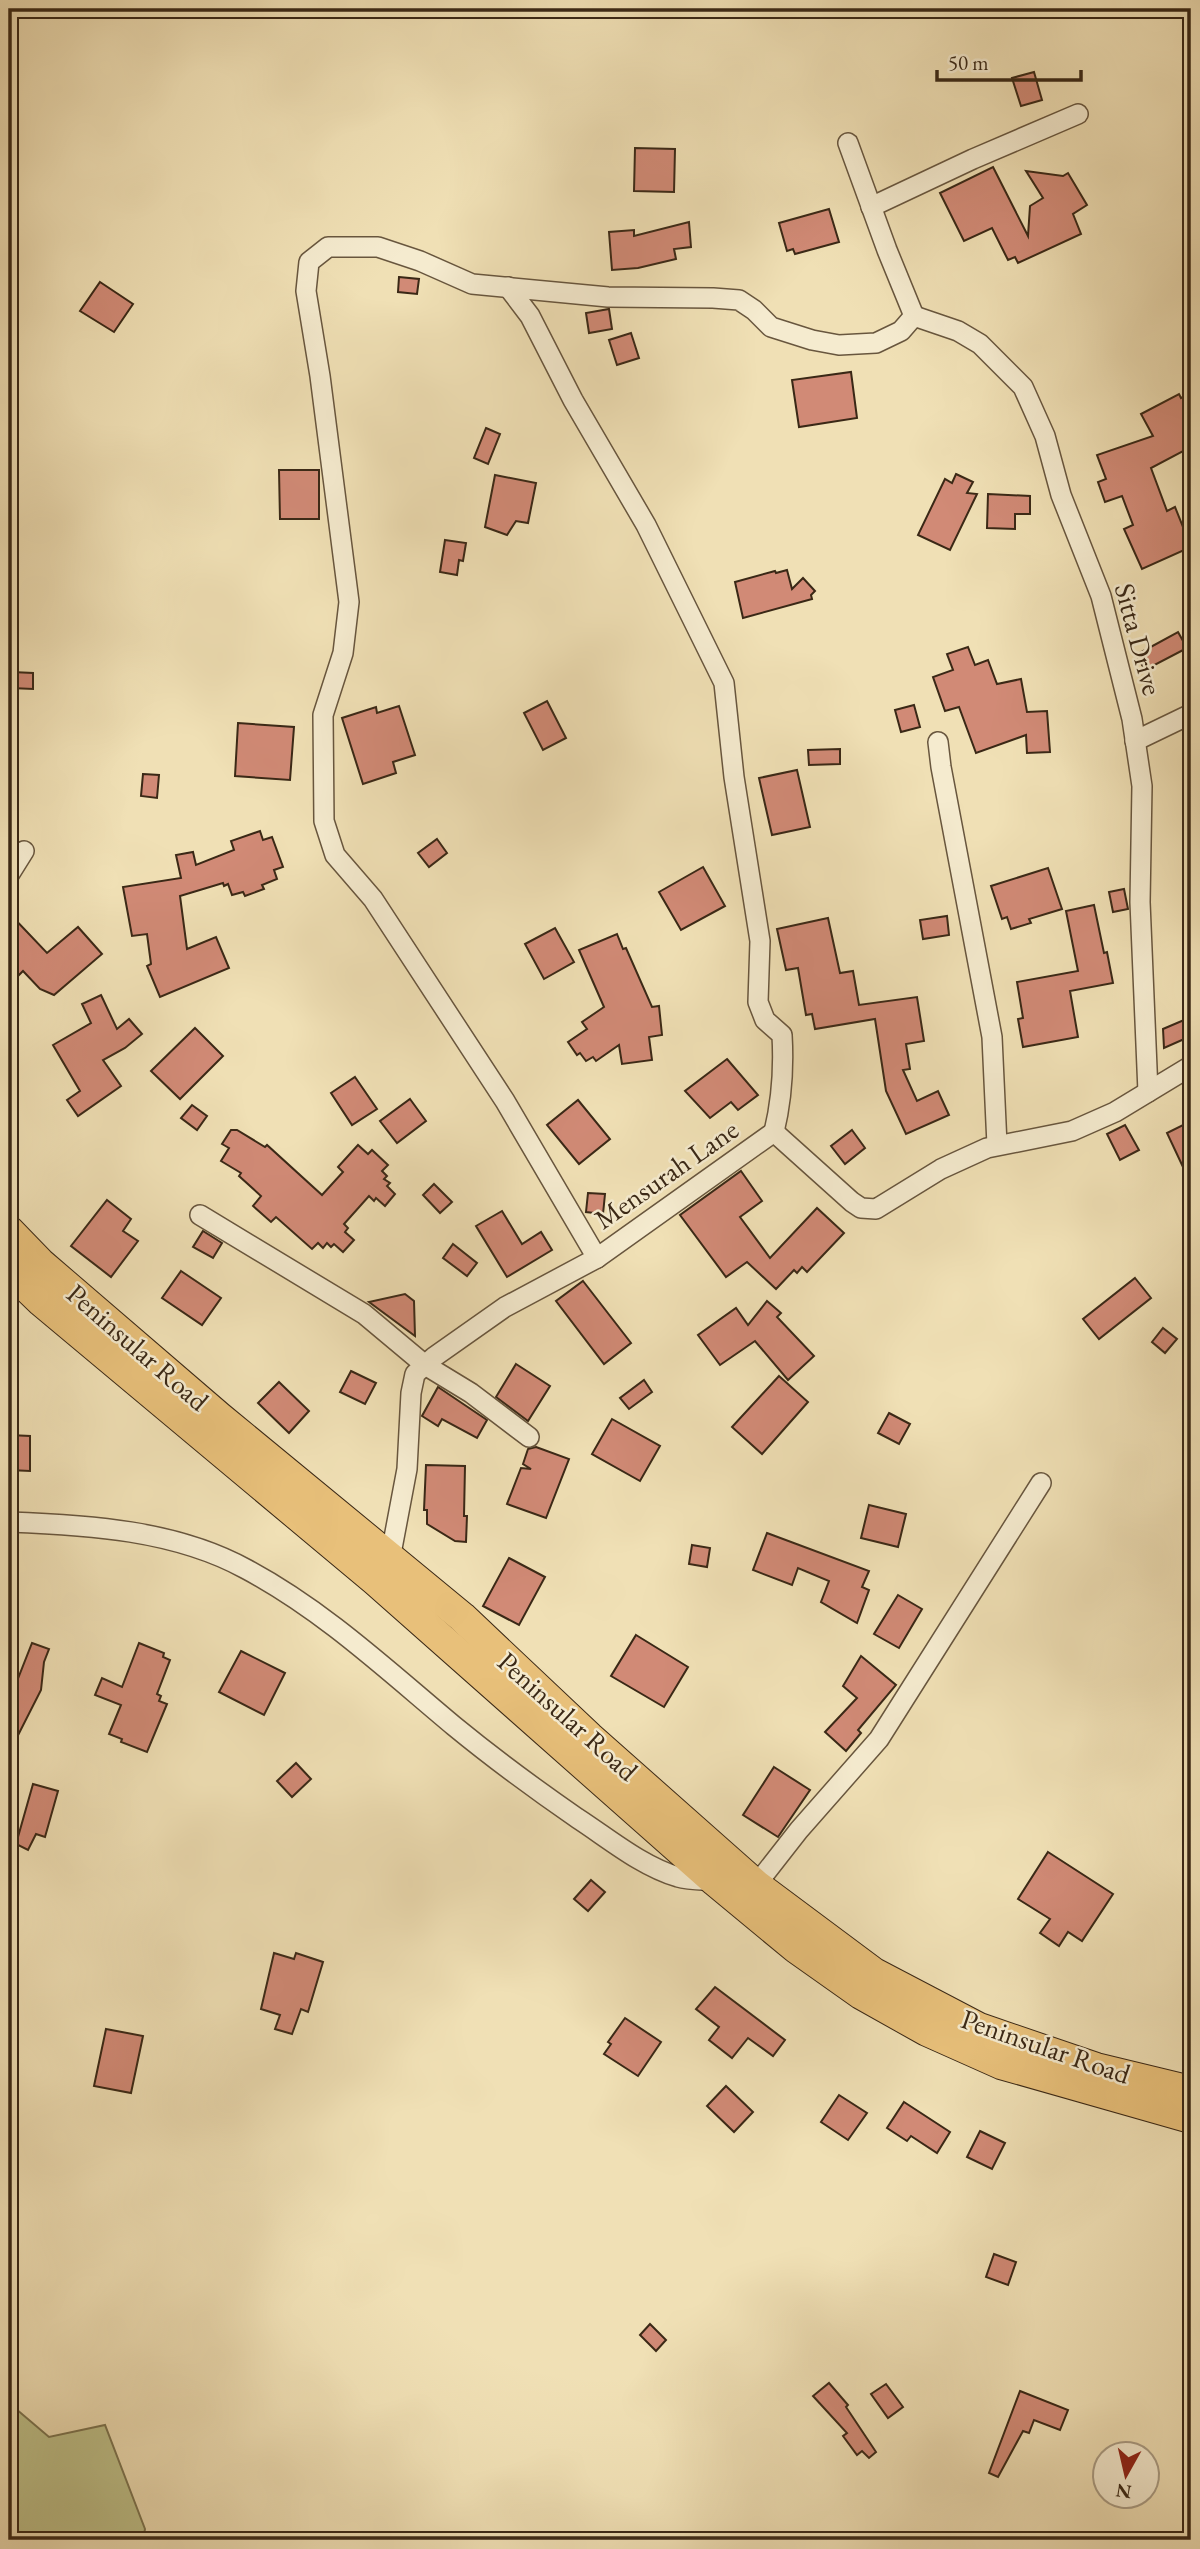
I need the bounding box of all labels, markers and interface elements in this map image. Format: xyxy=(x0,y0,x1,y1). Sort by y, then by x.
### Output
scale bar xyxy=(937,38,1081,82)
text: 50 m xyxy=(948,49,989,76)
street label: Sitta Drive xyxy=(1107,579,1171,699)
street label: Mensurah Lane xyxy=(587,1111,745,1237)
street label: Peninsular Road xyxy=(60,1275,217,1419)
street label: Peninsular Road xyxy=(490,1644,646,1789)
street label: Peninsular Road xyxy=(957,2000,1136,2092)
north arrow xyxy=(1092,2440,1162,2510)
text: N xyxy=(1114,2478,1133,2505)

